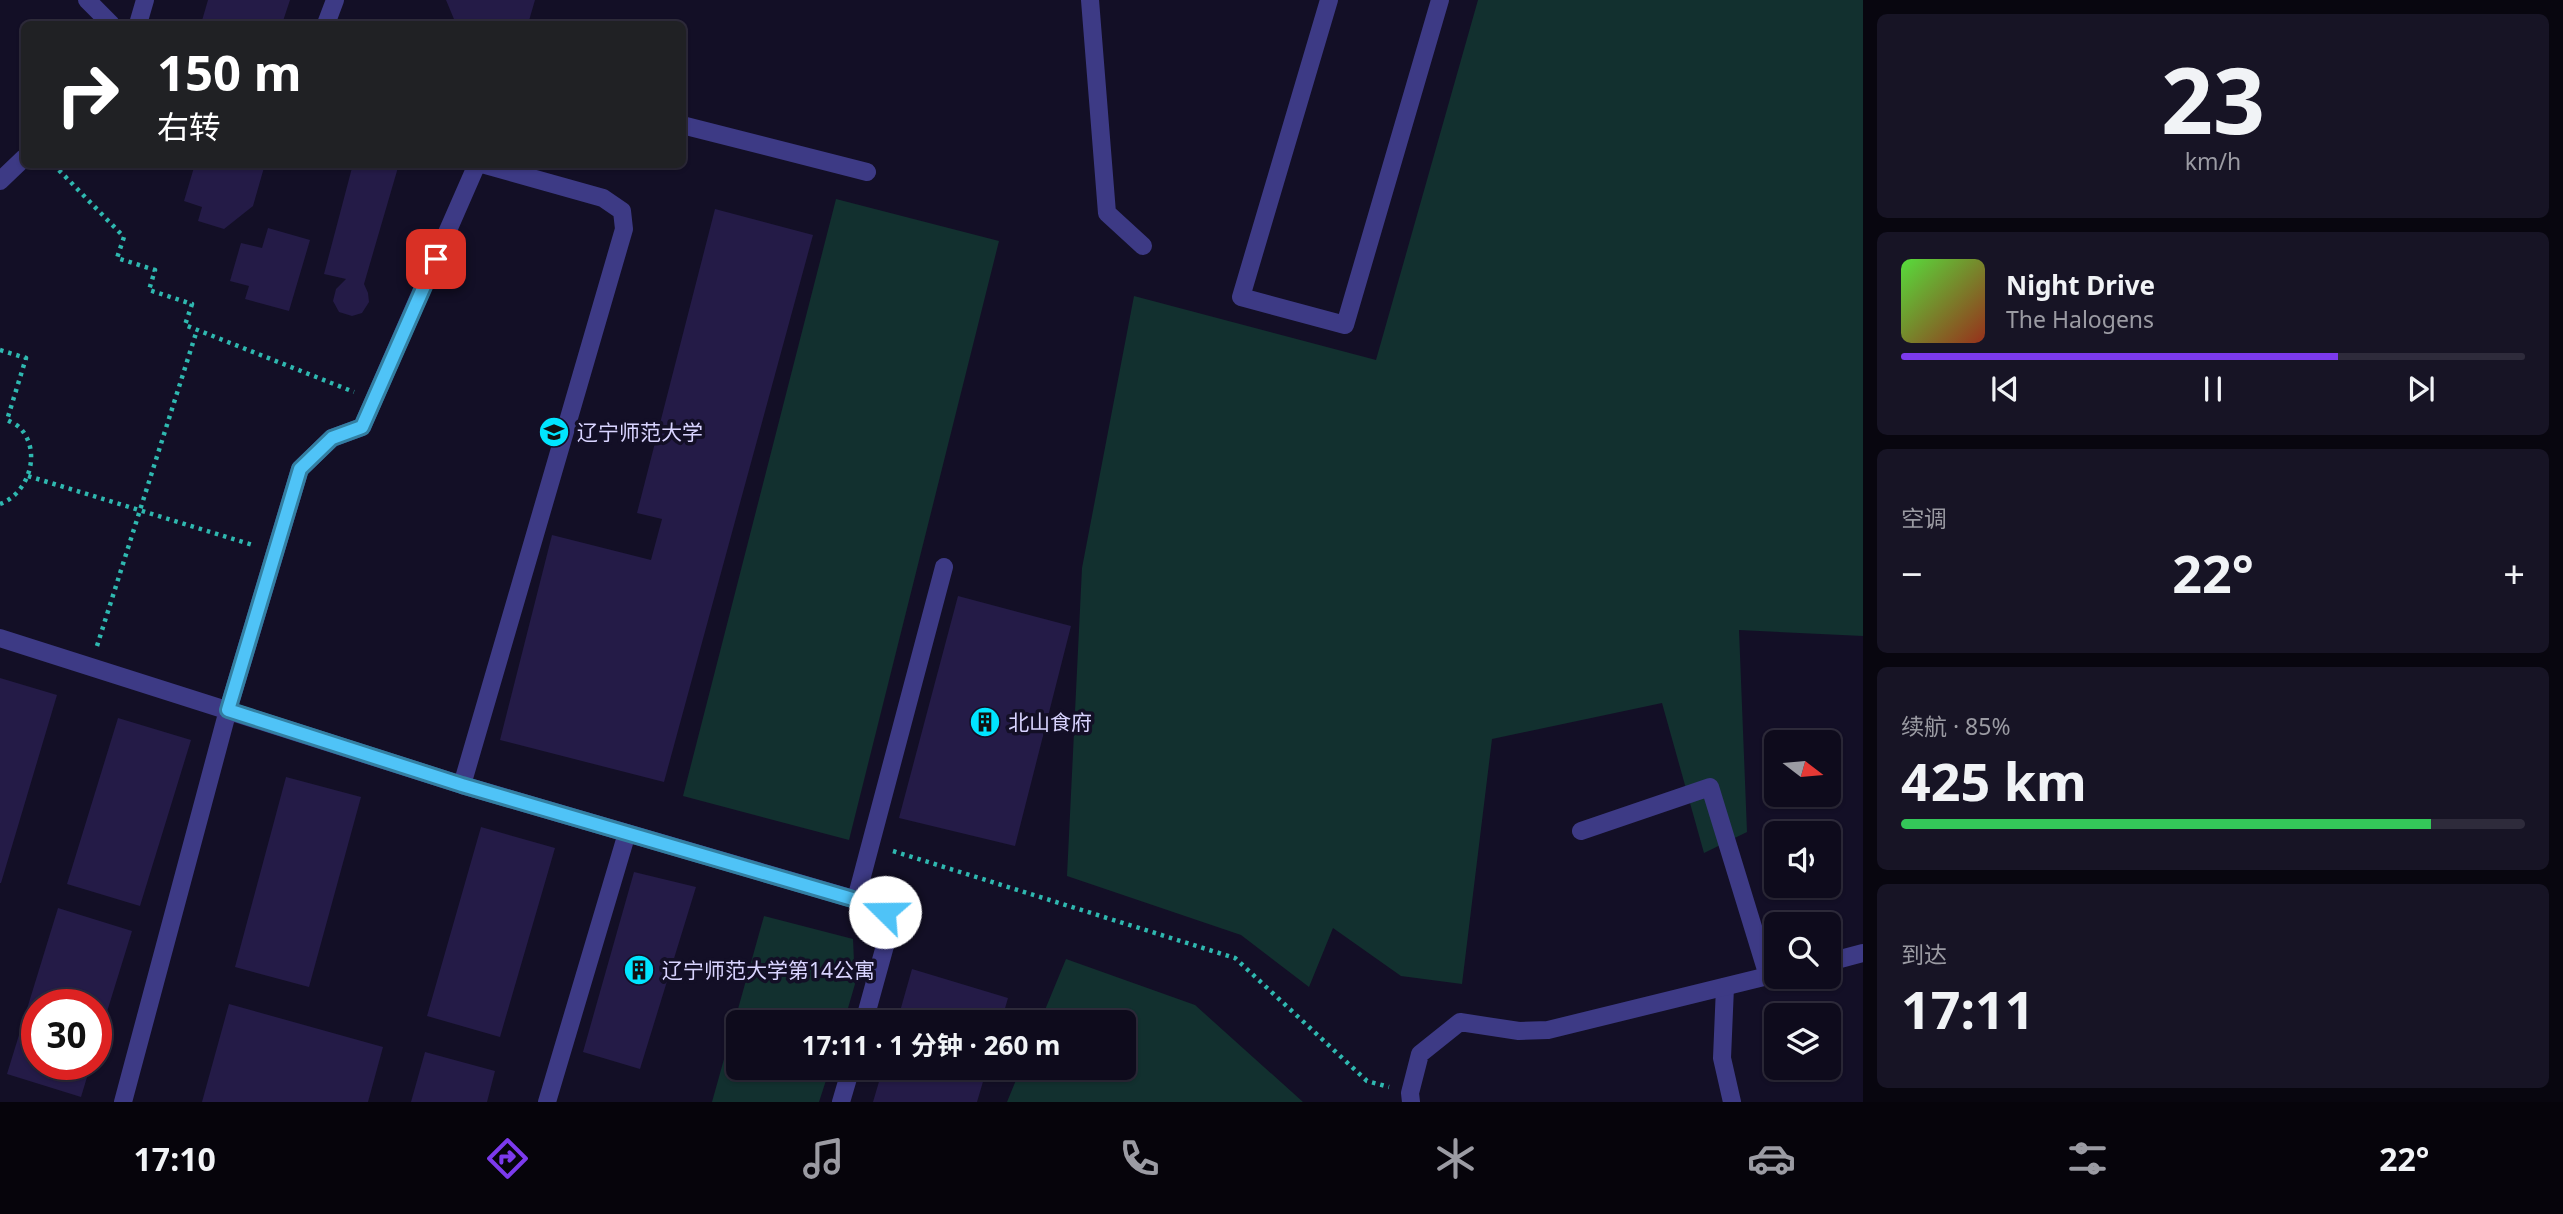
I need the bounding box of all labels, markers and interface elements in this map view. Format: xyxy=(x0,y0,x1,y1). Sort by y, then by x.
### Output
text: 23 xyxy=(2161,37,2265,161)
text: 150 m xyxy=(157,39,302,105)
icon: right xyxy=(42,49,133,140)
text: 右转 xyxy=(157,105,221,148)
text: km/h xyxy=(2185,145,2241,177)
pin xyxy=(406,229,466,289)
icon: arrive xyxy=(417,240,455,278)
text: Night Drive xyxy=(2006,267,2155,303)
text: The Halogens xyxy=(2006,303,2154,335)
icon: previous xyxy=(1986,370,2024,408)
icon: pause xyxy=(2194,370,2232,408)
icon: next xyxy=(2402,370,2440,408)
school or university icon: 辽宁师范大学 xyxy=(537,415,571,449)
place label: 辽宁师范大学 xyxy=(577,418,703,446)
text: 空调 xyxy=(1901,502,1947,534)
text: 22° xyxy=(2172,537,2254,608)
text: − xyxy=(1901,547,1923,599)
text: + xyxy=(2503,547,2525,599)
building icon: 北山食府 xyxy=(968,705,1002,739)
place label: 北山食府 xyxy=(1008,708,1092,736)
text: 续航 · 85% xyxy=(1901,710,2011,742)
north arrow xyxy=(1764,730,1841,807)
map controls xyxy=(1764,730,1841,1080)
text: 425 km xyxy=(1901,745,2087,816)
button: sound xyxy=(1764,821,1841,898)
position arrow xyxy=(848,875,922,949)
button: search xyxy=(1764,912,1841,989)
text: 到达 xyxy=(1901,938,1947,970)
building icon: 辽宁师范大学第14公寓 xyxy=(622,953,656,987)
place label: 辽宁师范大学第14公寓 xyxy=(662,956,875,984)
text: 17:11 xyxy=(1901,973,2035,1044)
speed limit sign: 30 xyxy=(21,989,112,1080)
button: layers xyxy=(1764,1003,1841,1080)
text: 17:11 · 1 分钟 · 260 m xyxy=(802,1027,1060,1063)
icon: directions xyxy=(483,1134,532,1183)
icon: music xyxy=(799,1134,848,1183)
icon: phone xyxy=(1115,1134,1164,1183)
icon: climate xyxy=(1431,1134,1480,1183)
icon: car xyxy=(1747,1134,1796,1183)
icon: filters xyxy=(2063,1134,2112,1183)
text: 17:10 xyxy=(134,1137,216,1180)
text: 22° xyxy=(2379,1137,2429,1180)

